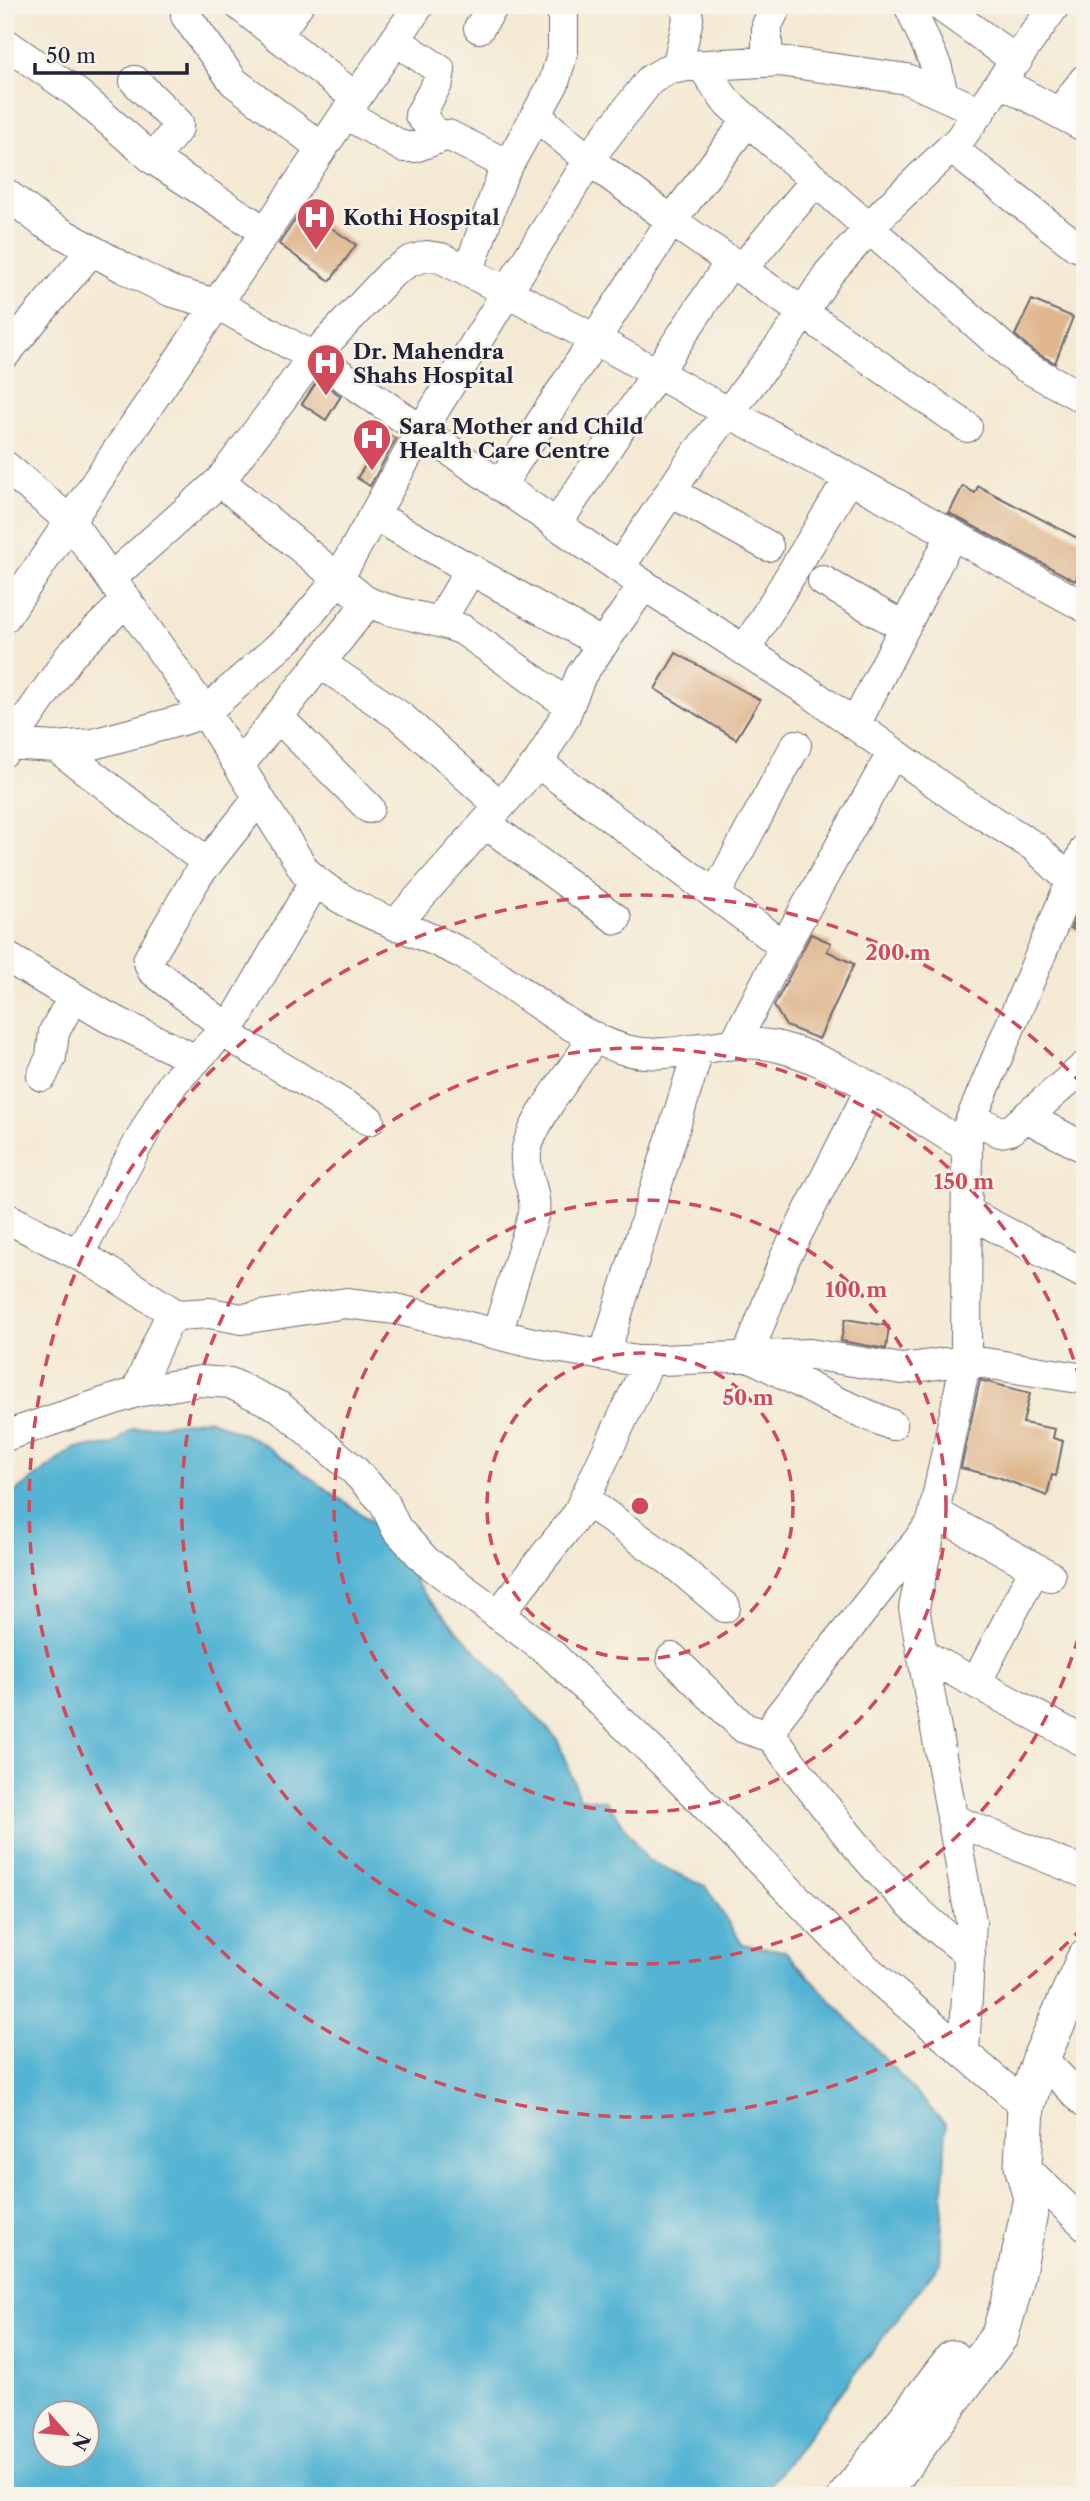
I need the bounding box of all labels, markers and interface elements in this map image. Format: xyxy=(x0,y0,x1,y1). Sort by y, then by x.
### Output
scale bar xyxy=(35,32,187,76)
text: 50 m xyxy=(46,43,96,68)
hospital icon: Kothi Hospital xyxy=(295,196,337,251)
place label: Kothi Hospital xyxy=(343,205,500,230)
place label: Dr. Mahendra Shahs Hospital xyxy=(353,339,514,388)
hospital icon: Dr. Mahendra Shahs Hospital xyxy=(305,342,347,397)
place label: Sara Mother and Child Health Care Centre xyxy=(399,414,644,463)
hospital icon: Sara Mother and Child Health Care Centre xyxy=(351,417,393,472)
text: 200 m xyxy=(865,940,931,965)
text: 150 m xyxy=(934,1169,994,1194)
text: 100 m xyxy=(825,1277,887,1302)
text: 50 m xyxy=(722,1385,774,1410)
centre of rings xyxy=(628,1494,652,1518)
north arrow xyxy=(32,2400,102,2470)
text: N xyxy=(67,2429,95,2454)

